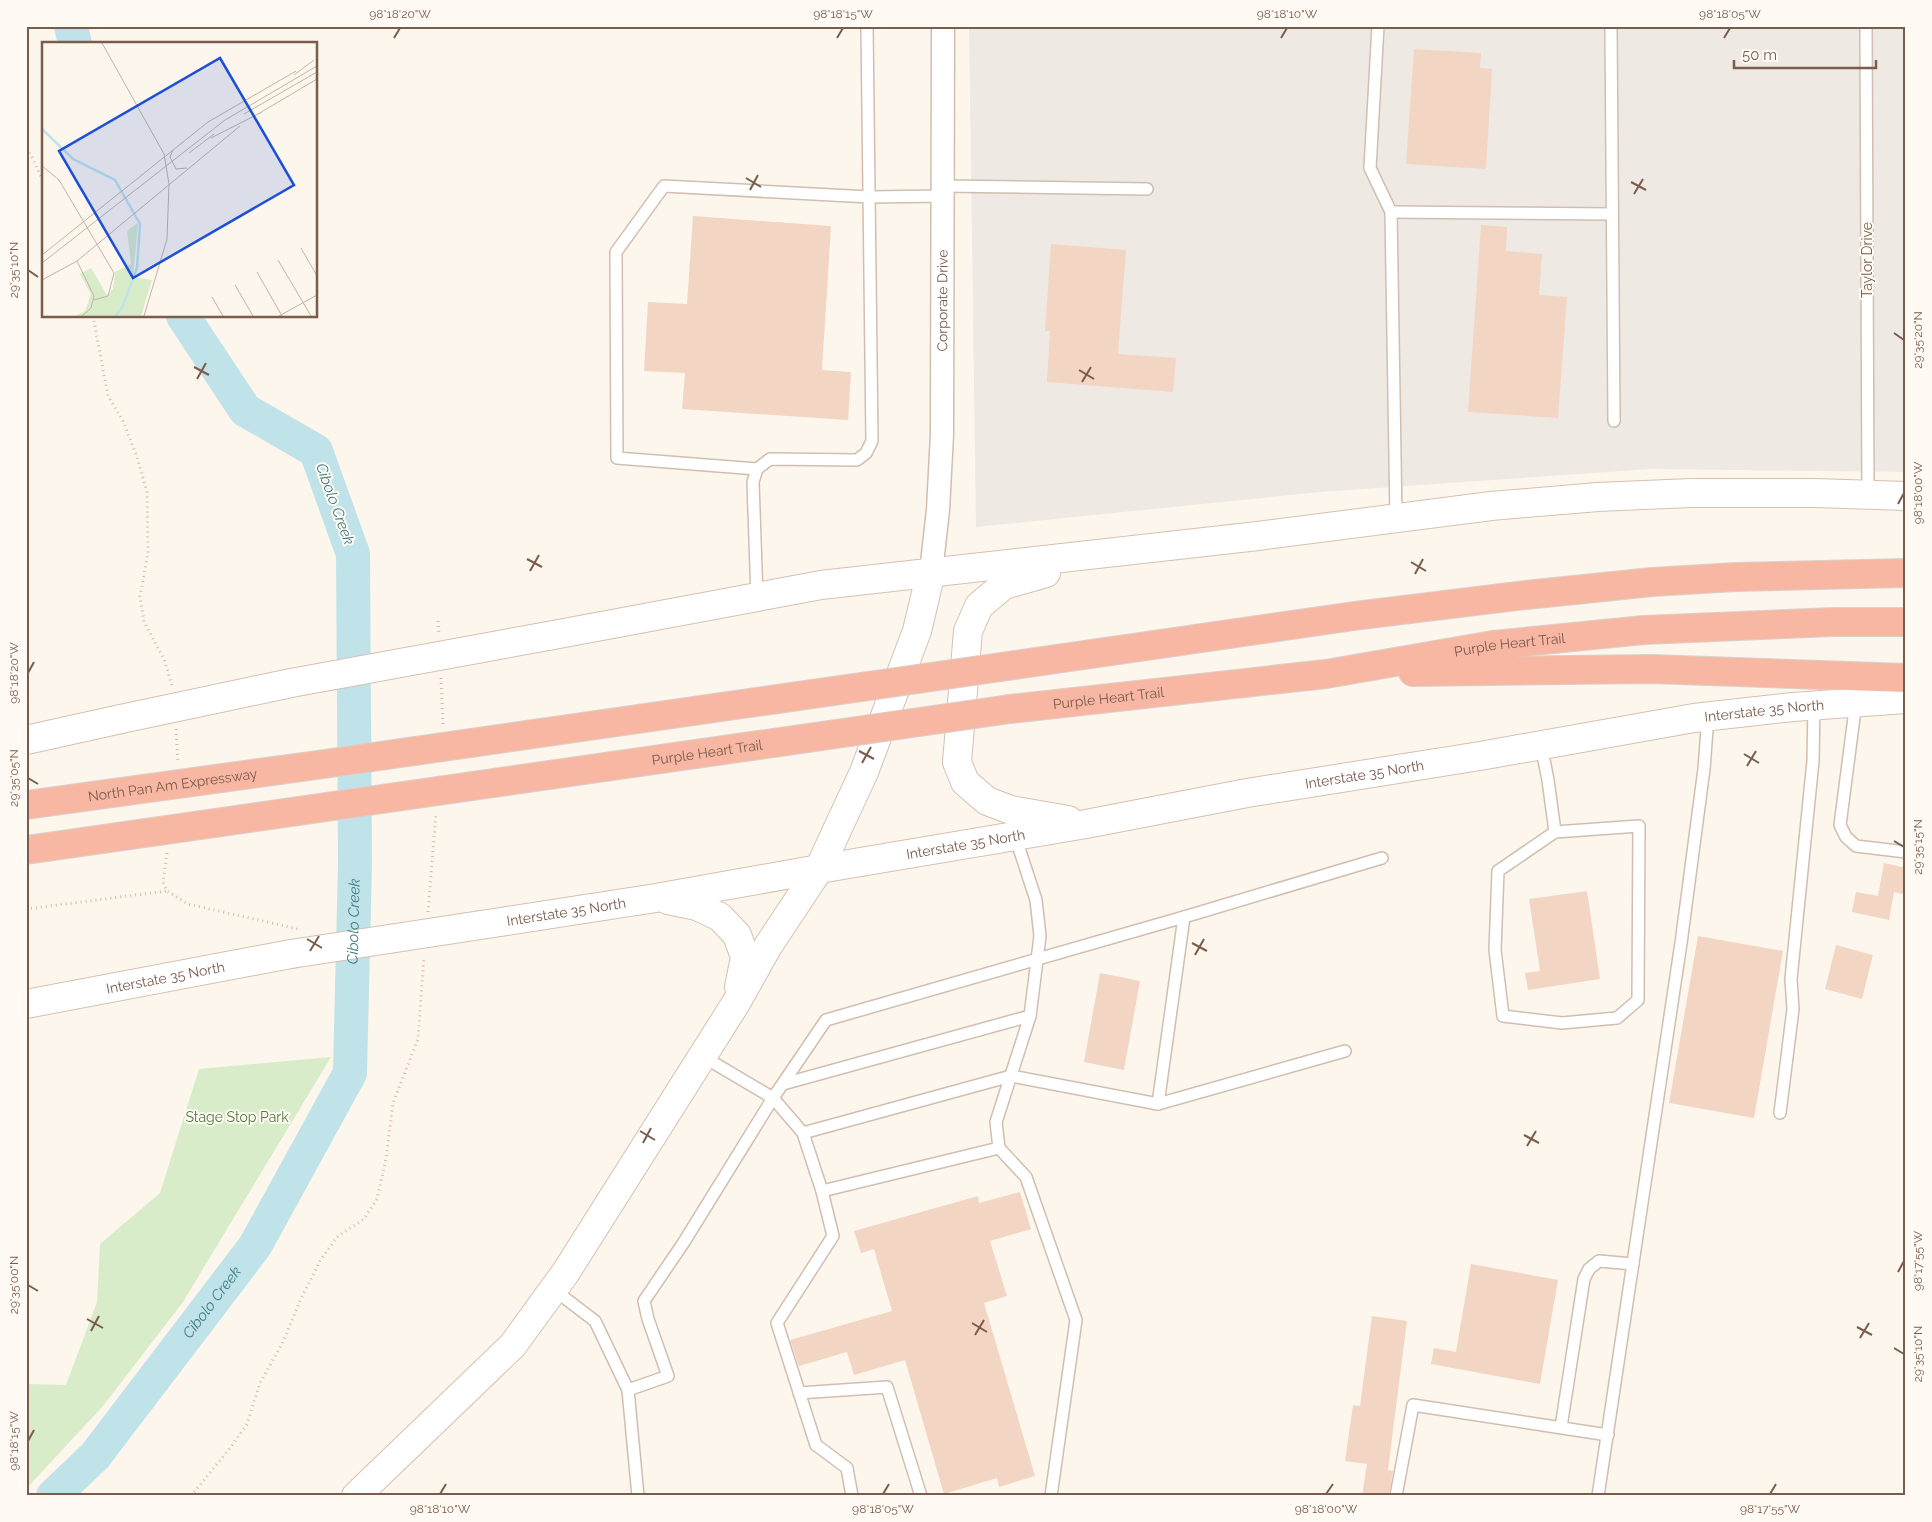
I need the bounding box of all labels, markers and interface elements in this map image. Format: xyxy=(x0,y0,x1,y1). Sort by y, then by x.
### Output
text: 98°18'20"W xyxy=(369,7,431,21)
text: 98°18'15"W xyxy=(813,7,873,21)
text: 98°18'10"W xyxy=(1257,7,1318,21)
text: 98°18'05"W xyxy=(1699,7,1761,21)
scale bar xyxy=(1734,38,1877,70)
inset map xyxy=(42,42,318,318)
text: 50 m xyxy=(1742,46,1777,64)
street label: Taylor Drive xyxy=(1859,222,1875,298)
text: 29°35'10"N xyxy=(7,242,21,298)
street label: Corporate Drive xyxy=(934,249,950,352)
text: 29°35'20"N xyxy=(1911,311,1925,369)
water label: Cibolo Creek xyxy=(312,461,358,547)
text: 98°18'00"W xyxy=(1911,461,1925,524)
street label: Purple Heart Trail xyxy=(1453,630,1566,660)
text: 98°18'20"W xyxy=(7,642,21,704)
street label: Purple Heart Trail xyxy=(1052,684,1165,712)
street label: Interstate 35 North xyxy=(1704,697,1825,725)
street label: Purple Heart Trail xyxy=(651,737,764,768)
text: 29°35'05"N xyxy=(7,749,21,807)
street label: Interstate 35 North xyxy=(1304,757,1425,792)
street label: North Pan Am Expressway xyxy=(87,765,259,804)
text: 29°35'15"N xyxy=(1911,819,1925,875)
street label: Interstate 35 North xyxy=(905,826,1026,862)
water label: Cibolo Creek xyxy=(344,878,364,964)
street label: Interstate 35 North xyxy=(506,895,627,929)
street label: Interstate 35 North xyxy=(105,959,226,997)
park label: Stage Stop Park xyxy=(185,1109,289,1125)
text: 98°17'55"W xyxy=(1911,1231,1925,1291)
text: 29°35'00"N xyxy=(7,1256,21,1314)
water label: Cibolo Creek xyxy=(179,1263,245,1342)
text: 29°35'10"N xyxy=(1911,1326,1925,1382)
text: 98°18'15"W xyxy=(7,1411,21,1471)
text: 98°18'10"W xyxy=(410,1502,471,1516)
text: 98°18'05"W xyxy=(852,1502,914,1516)
text: 98°18'00"W xyxy=(1295,1502,1358,1516)
text: 98°17'55"W xyxy=(1740,1502,1800,1516)

